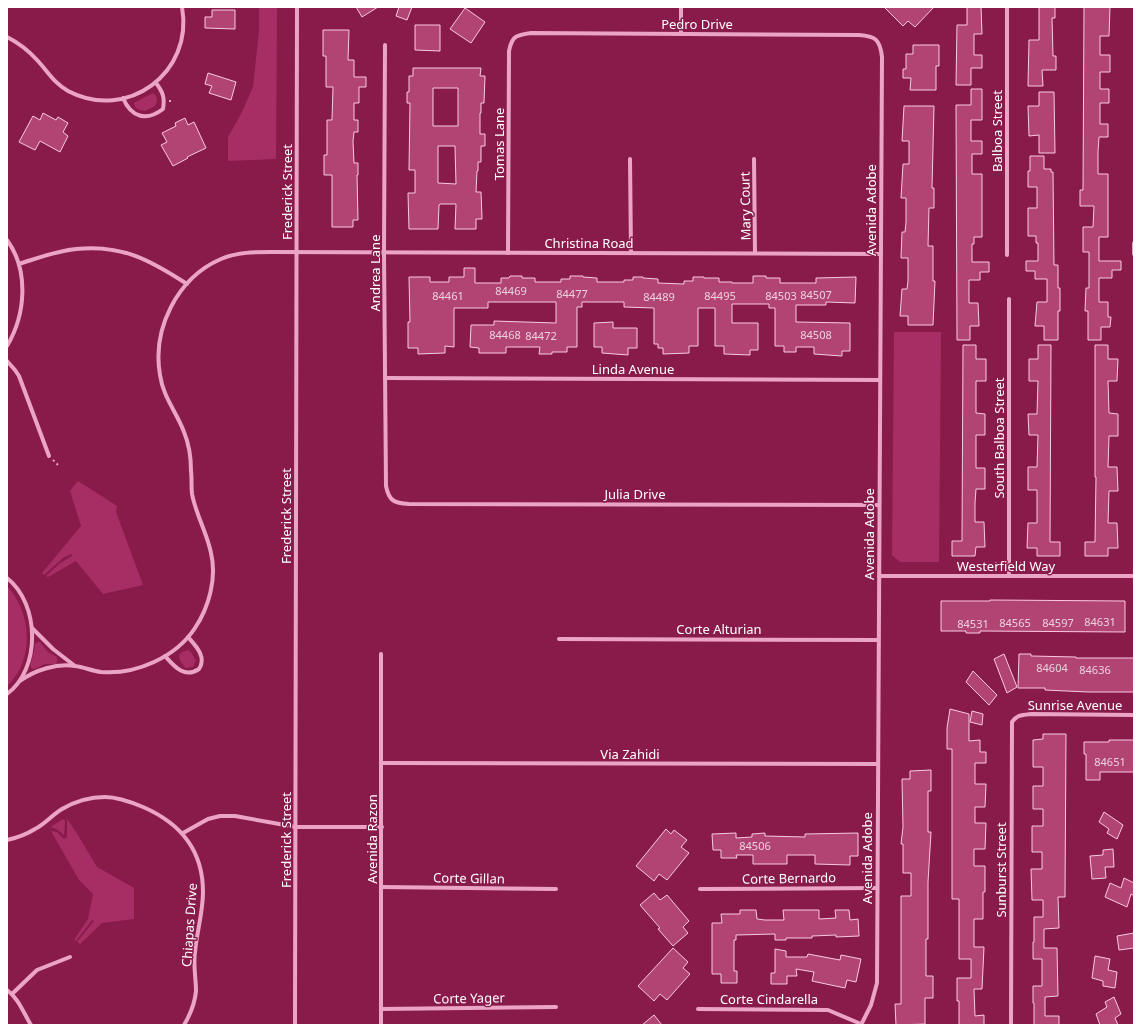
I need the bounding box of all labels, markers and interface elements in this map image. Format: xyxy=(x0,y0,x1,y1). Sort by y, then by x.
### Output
street label: Pedro Drive xyxy=(661,15,733,33)
street label: Balboa Street xyxy=(988,90,1006,172)
street label: Tomas Lane xyxy=(490,108,508,180)
street label: Frederick Street xyxy=(278,144,296,240)
street label: Avenida Adobe xyxy=(862,164,880,256)
street label: Mary Court xyxy=(735,171,755,240)
street label: Christina Road xyxy=(544,234,634,252)
street label: Andrea Lane xyxy=(366,235,384,311)
house number: 84469 xyxy=(495,283,527,298)
house number: 84477 xyxy=(556,286,588,301)
house number: 84507 xyxy=(800,287,832,302)
house number: 84461 xyxy=(432,288,464,303)
house number: 84495 xyxy=(704,288,736,303)
house number: 84503 xyxy=(765,288,797,303)
house number: 84489 xyxy=(643,289,675,304)
house number: 84468 xyxy=(489,327,521,342)
house number: 84508 xyxy=(800,327,832,342)
house number: 84472 xyxy=(525,328,557,343)
street label: Linda Avenue xyxy=(592,360,674,378)
street label: South Balboa Street xyxy=(990,377,1008,499)
street label: Frederick Street xyxy=(277,468,295,564)
street label: Julia Drive xyxy=(602,485,666,503)
street label: Avenida Adobe xyxy=(860,488,878,580)
street label: Westerfield Way xyxy=(957,557,1056,575)
house number: 84631 xyxy=(1084,614,1116,629)
house number: 84565 xyxy=(999,615,1031,630)
house number: 84597 xyxy=(1042,615,1074,630)
house number: 84531 xyxy=(957,616,989,631)
street label: Corte Alturian xyxy=(676,620,762,638)
house number: 84604 xyxy=(1036,660,1068,675)
house number: 84636 xyxy=(1079,662,1111,677)
street label: Sunrise Avenue xyxy=(1028,696,1122,714)
street label: Via Zahidi xyxy=(600,745,660,763)
house number: 84651 xyxy=(1094,754,1126,769)
street label: Frederick Street xyxy=(277,792,295,888)
street label: Avenida Razon xyxy=(363,794,381,884)
street label: Avenida Adobe xyxy=(858,812,876,904)
street label: Sunburst Street xyxy=(992,822,1010,918)
house number: 84506 xyxy=(739,838,771,853)
street label: Corte Gillan xyxy=(433,868,505,888)
street label: Corte Bernardo xyxy=(742,868,836,888)
street label: Chiapas Drive xyxy=(177,882,201,968)
street label: Corte Yager xyxy=(433,988,506,1008)
street label: Corte Cindarella xyxy=(720,990,818,1008)

